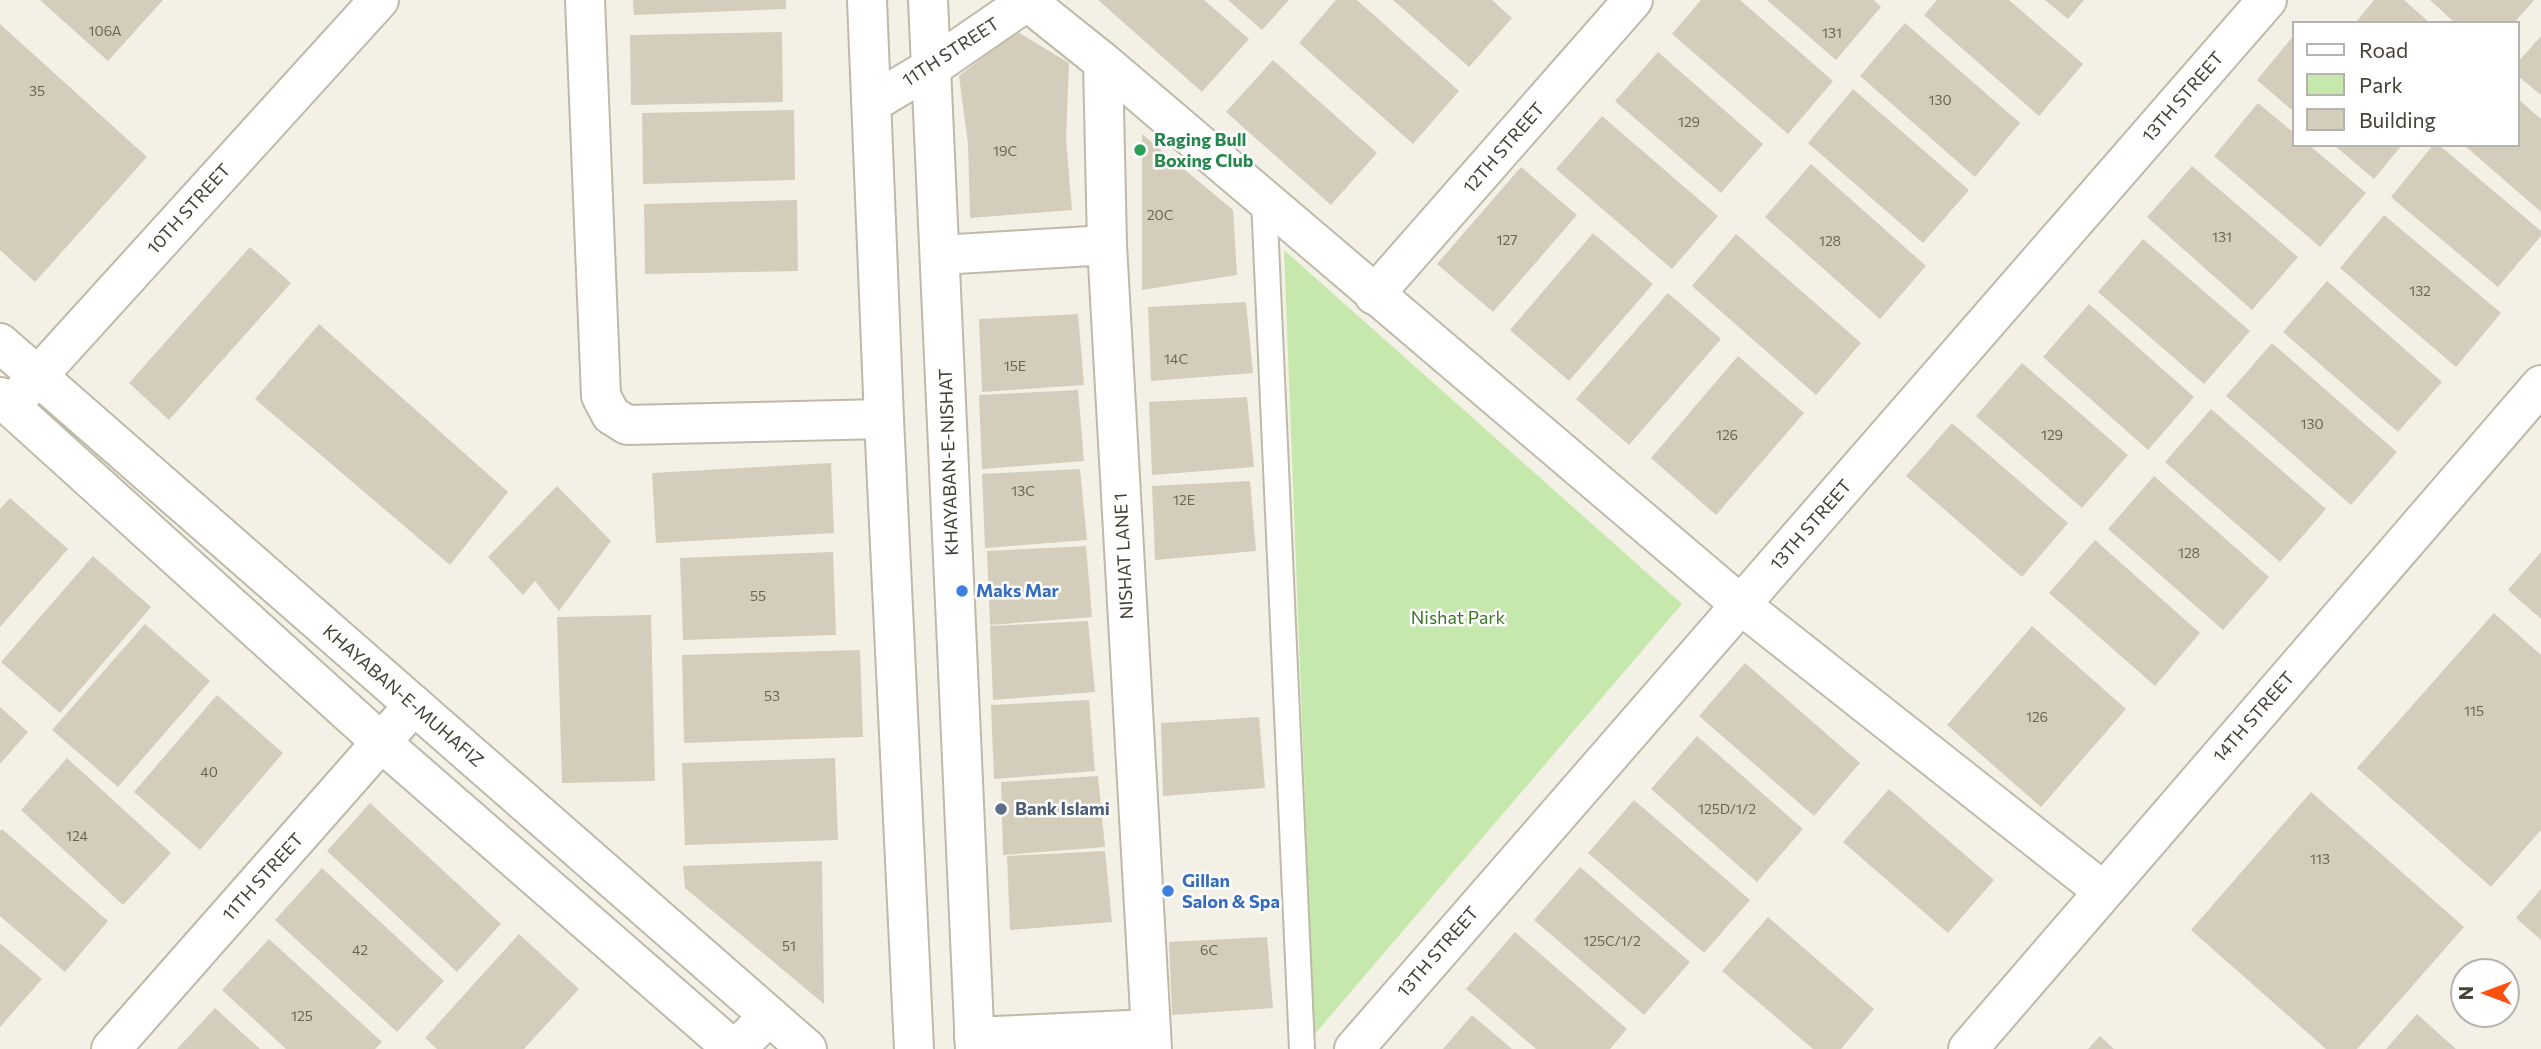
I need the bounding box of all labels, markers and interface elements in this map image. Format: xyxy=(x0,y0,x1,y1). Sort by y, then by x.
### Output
street label: 11TH STREET xyxy=(899,13,1003,91)
legend xyxy=(2292,21,2520,147)
house number: 106A xyxy=(89,23,121,39)
house number: 131 xyxy=(1822,25,1842,41)
text: Road xyxy=(2359,37,2408,62)
street label: 13TH STREET xyxy=(2138,47,2228,147)
text: Park xyxy=(2359,72,2403,97)
house number: 35 xyxy=(29,83,45,99)
house number: 130 xyxy=(1928,92,1952,108)
street label: 12TH STREET xyxy=(1459,98,1549,198)
text: Building xyxy=(2359,107,2436,132)
house number: 129 xyxy=(1678,114,1700,130)
place label: Raging Bull Boxing Club xyxy=(1154,129,1253,172)
marker: Raging Bull Boxing Club xyxy=(1132,142,1148,158)
house number: 19C xyxy=(993,143,1017,159)
street label: 10TH STREET xyxy=(143,159,235,259)
house number: 20C xyxy=(1147,207,1173,223)
house number: 131 xyxy=(2212,229,2232,245)
house number: 127 xyxy=(1496,232,1518,248)
house number: 128 xyxy=(1819,233,1841,249)
house number: 132 xyxy=(2409,283,2431,299)
house number: 14C xyxy=(1164,351,1188,367)
house number: 15E xyxy=(1004,358,1026,374)
street label: KHAYABAN-E-NISHAT xyxy=(935,368,963,556)
house number: 130 xyxy=(2300,416,2324,432)
house number: 126 xyxy=(1716,427,1738,443)
house number: 129 xyxy=(2041,427,2063,443)
street label: 13TH STREET xyxy=(1766,475,1856,575)
house number: 13C xyxy=(1011,483,1035,499)
street label: NISHAT LANE 1 xyxy=(1110,492,1138,620)
house number: 12E xyxy=(1173,492,1195,508)
house number: 128 xyxy=(2178,545,2200,561)
place label: Maks Mar xyxy=(976,580,1059,602)
marker: Maks Mar xyxy=(954,583,970,599)
house number: 55 xyxy=(750,588,766,604)
park label: Nishat Park xyxy=(1411,607,1505,629)
street label: KHAYABAN-E-MUHAFIZ xyxy=(318,620,488,772)
street label: 14TH STREET xyxy=(2209,667,2299,767)
house number: 53 xyxy=(764,688,780,704)
house number: 115 xyxy=(2464,703,2484,719)
house number: 126 xyxy=(2026,709,2048,725)
house number: 40 xyxy=(200,764,218,780)
place label: Bank Islami xyxy=(1015,798,1110,820)
marker: Bank Islami xyxy=(993,801,1009,817)
house number: 125D/1/2 xyxy=(1698,801,1756,817)
house number: 124 xyxy=(66,828,88,844)
street label: 11TH STREET xyxy=(218,829,308,925)
house number: 113 xyxy=(2310,851,2330,867)
place label: Gillan Salon & Spa xyxy=(1182,870,1280,912)
marker: Gillan Salon & Spa xyxy=(1160,883,1176,899)
street label: 13TH STREET xyxy=(1393,902,1483,1002)
house number: 125C/1/2 xyxy=(1583,933,1641,949)
house number: 51 xyxy=(782,938,796,954)
house number: 42 xyxy=(352,942,368,958)
house number: 6C xyxy=(1200,942,1218,958)
north arrow xyxy=(2450,958,2520,1028)
text: N xyxy=(2454,986,2477,1000)
house number: 125 xyxy=(291,1008,313,1024)

